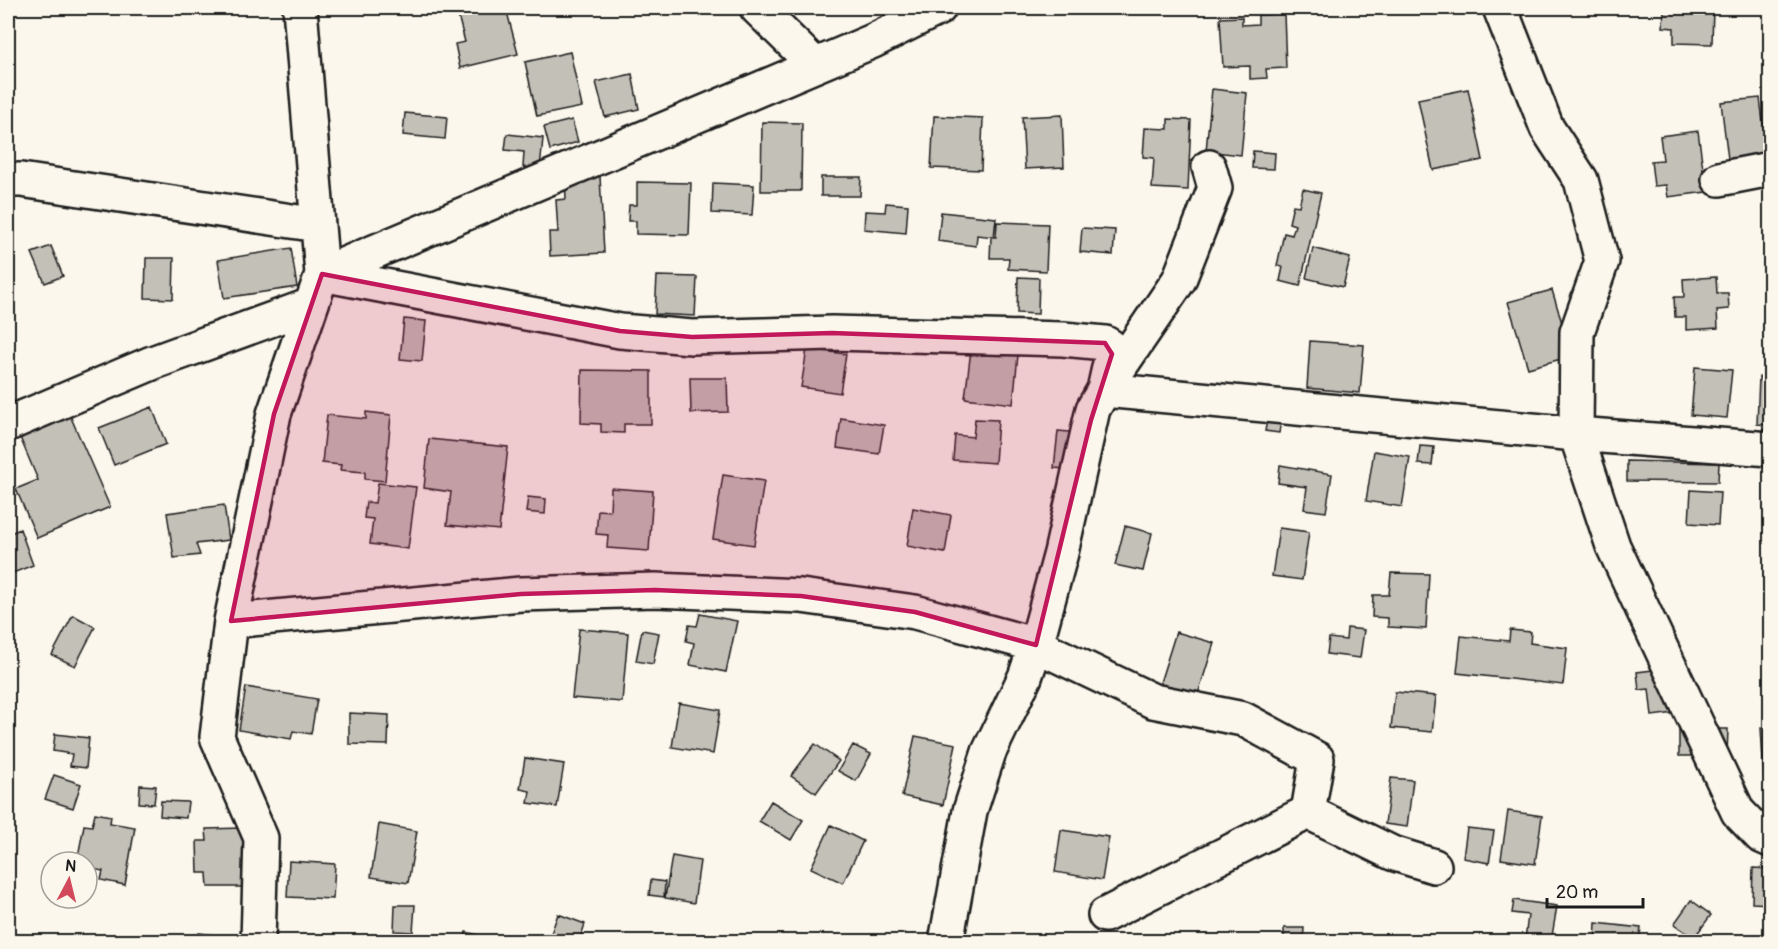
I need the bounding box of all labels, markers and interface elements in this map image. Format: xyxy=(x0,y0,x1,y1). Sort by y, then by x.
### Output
north arrow xyxy=(39,850,99,910)
text: N xyxy=(64,856,77,877)
scale bar xyxy=(1547,871,1643,909)
text: 20 m xyxy=(1556,881,1598,904)

